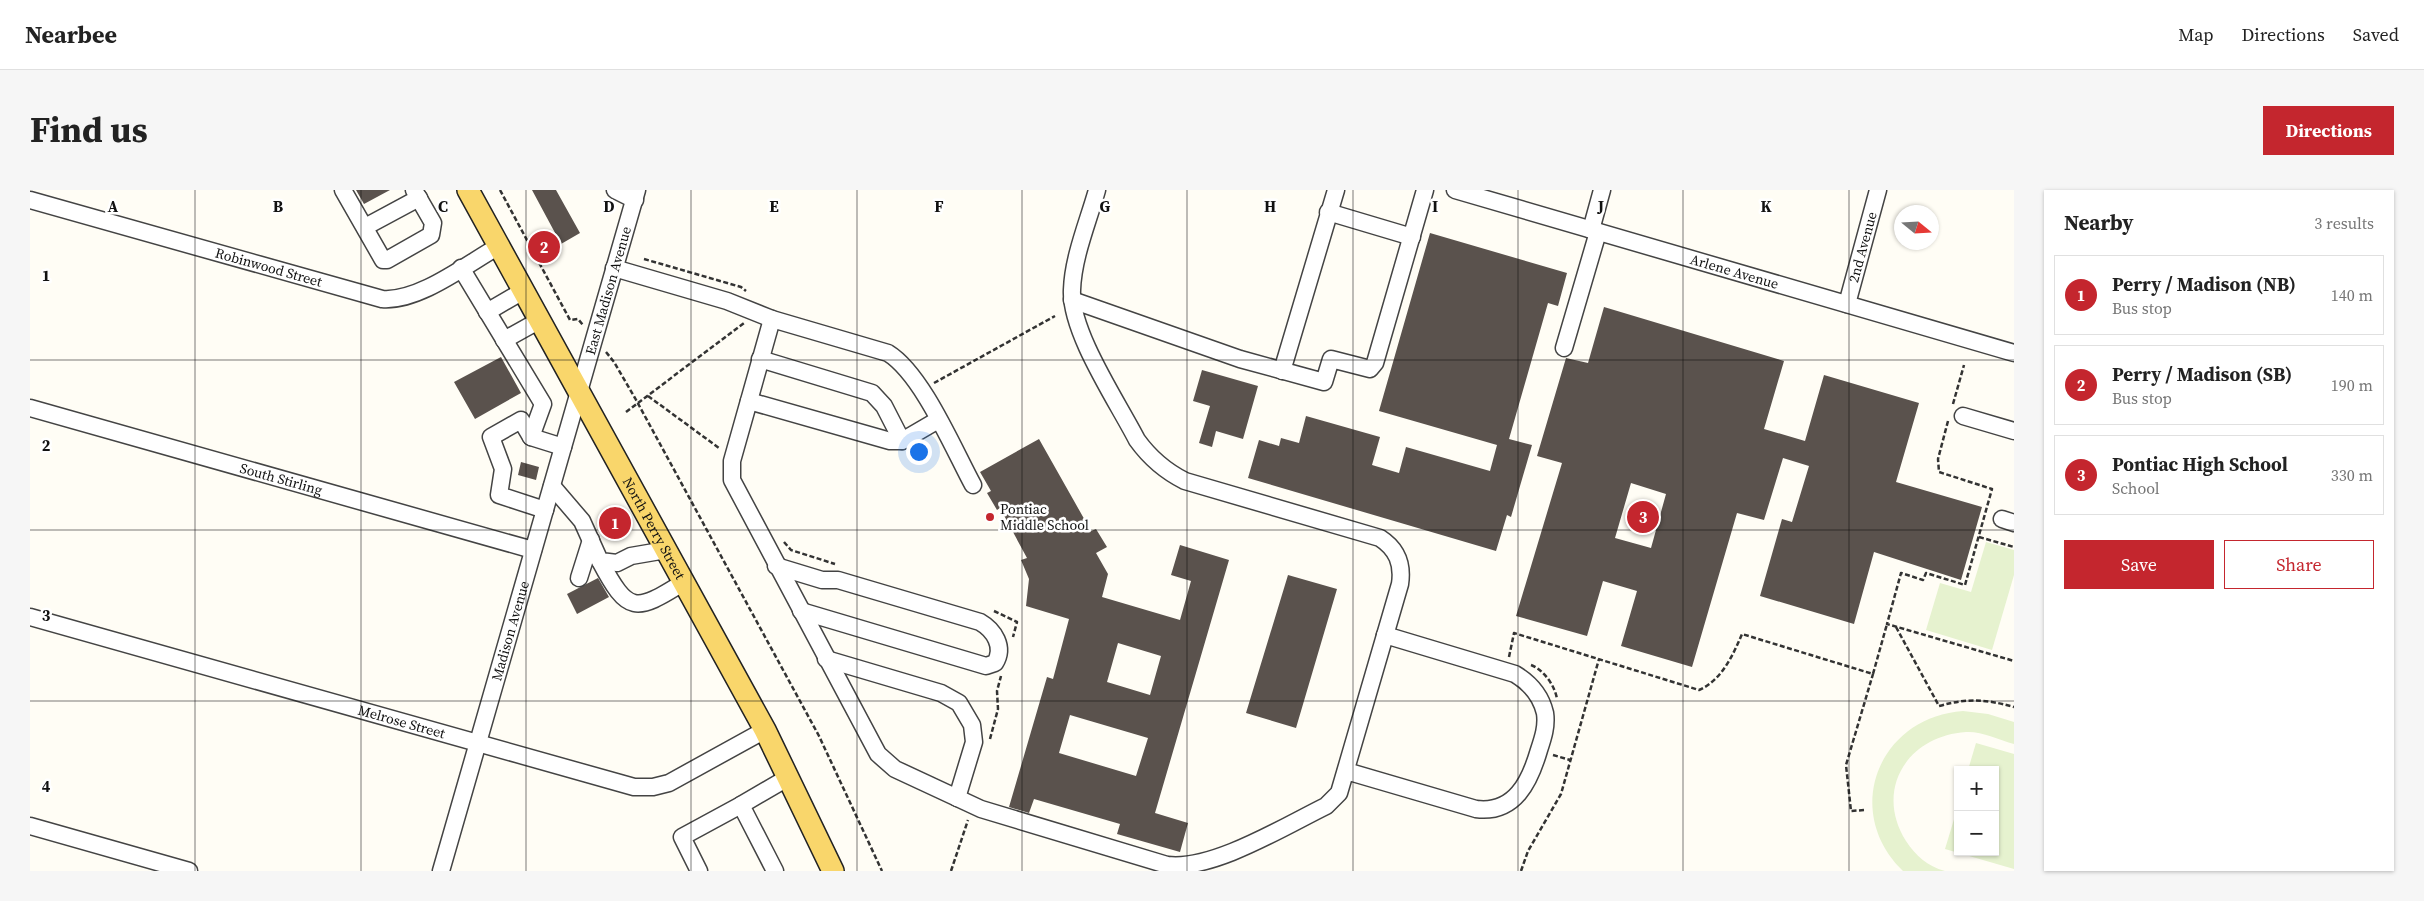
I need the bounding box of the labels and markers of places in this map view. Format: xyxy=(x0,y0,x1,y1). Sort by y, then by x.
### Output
pin: 2 xyxy=(528,228,560,266)
pin: 3 xyxy=(1627,498,1659,536)
place label: Pontiac Middle School xyxy=(1000,499,1089,535)
pin: 1 xyxy=(599,504,631,542)
marker: Pontiac Middle School xyxy=(984,511,996,523)

